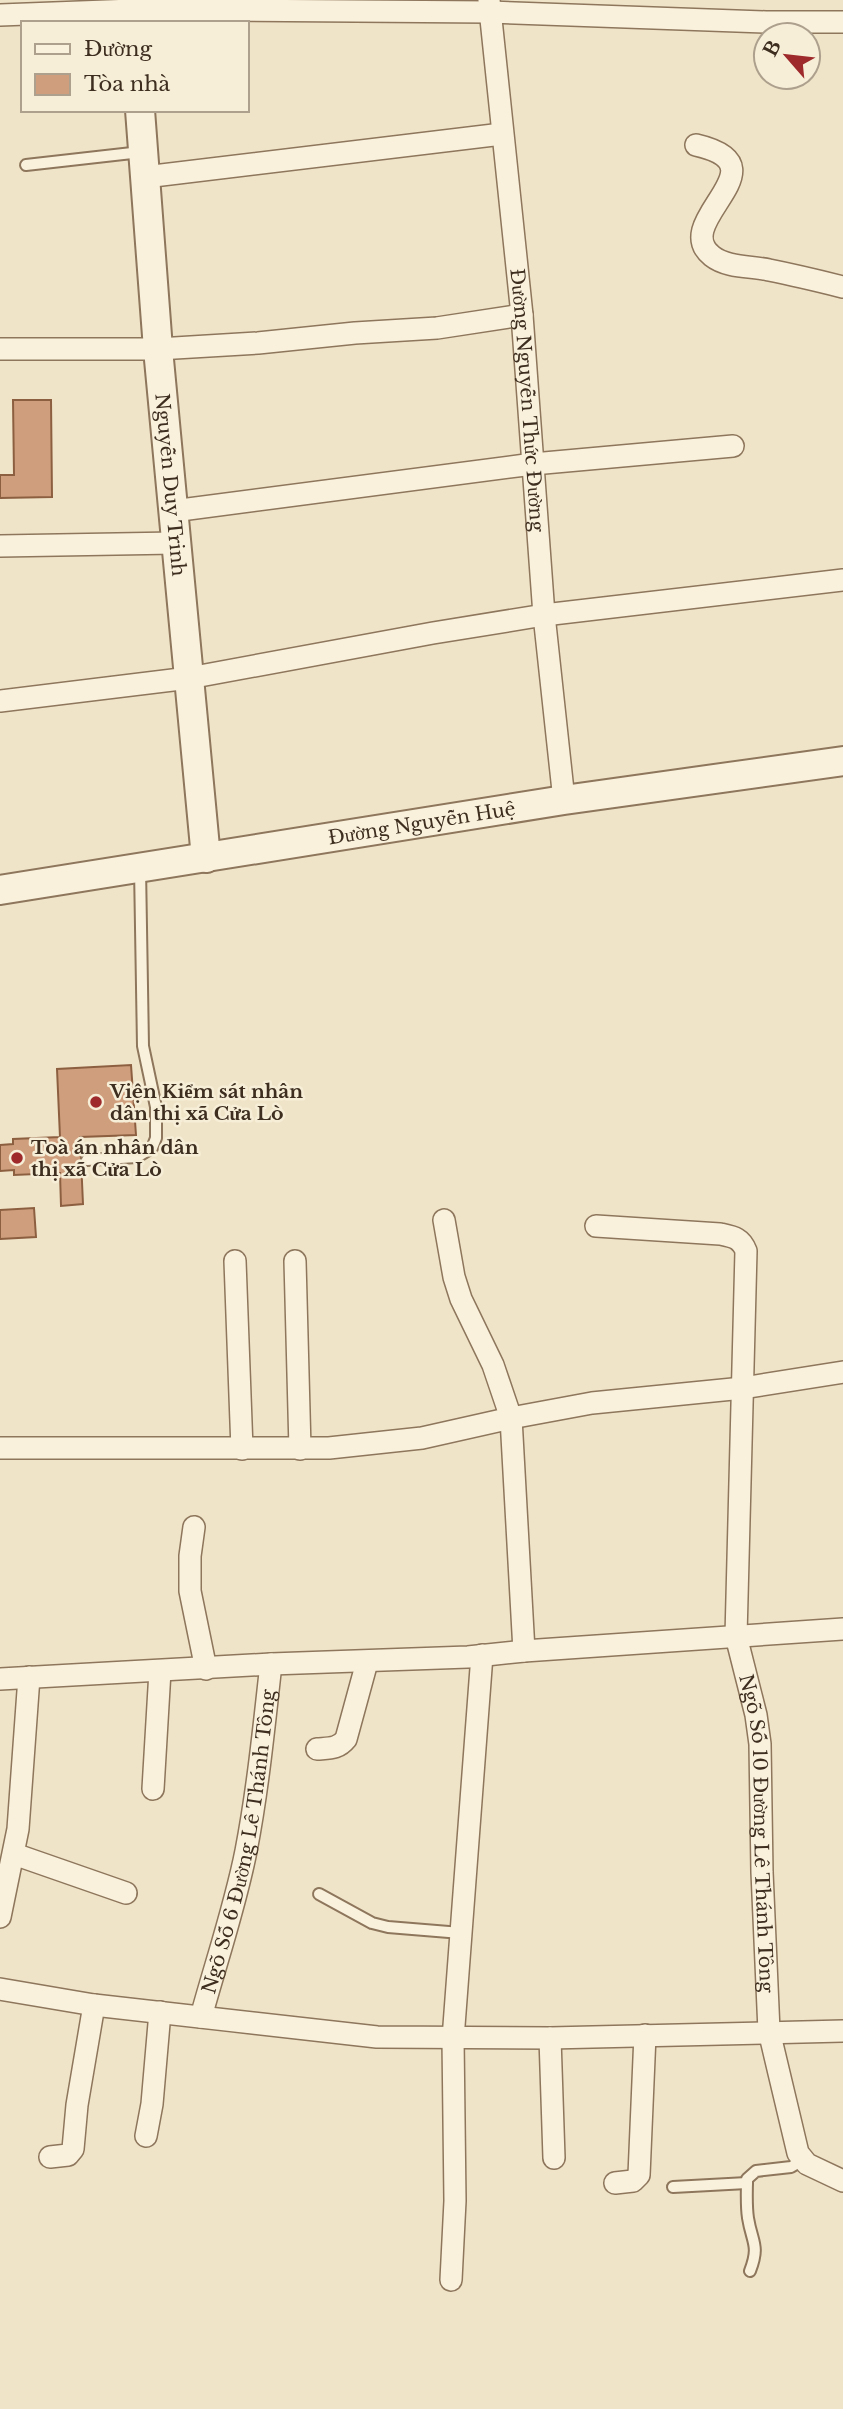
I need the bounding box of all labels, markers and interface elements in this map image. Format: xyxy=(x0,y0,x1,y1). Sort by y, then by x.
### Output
legend xyxy=(21,21,248,112)
north arrow xyxy=(752,21,822,91)
text: Đường xyxy=(84,36,152,62)
text: B xyxy=(759,36,786,60)
text: Tòa nhà xyxy=(84,71,171,97)
street label: Đường Nguyễn Thức Đường xyxy=(506,267,549,533)
street label: Nguyễn Duy Trinh xyxy=(151,392,191,577)
street label: Đường Nguyễn Huệ xyxy=(326,796,517,849)
place label: Viện Kiểm sát nhân dân thị xã Cửa Lò xyxy=(109,1080,303,1125)
marker: Viện Kiểm sát nhân dân thị xã Cửa Lò xyxy=(88,1094,104,1110)
place label: Toà án nhân dân thị xã Cửa Lò xyxy=(31,1136,199,1181)
marker: Toà án nhân dân thị xã Cửa Lò xyxy=(9,1150,25,1166)
street label: Ngõ Số 10 Đường Lê Thánh Tông xyxy=(735,1672,779,1994)
street label: Ngõ Số 6 Đường Lê Thánh Tông xyxy=(197,1688,280,1996)

